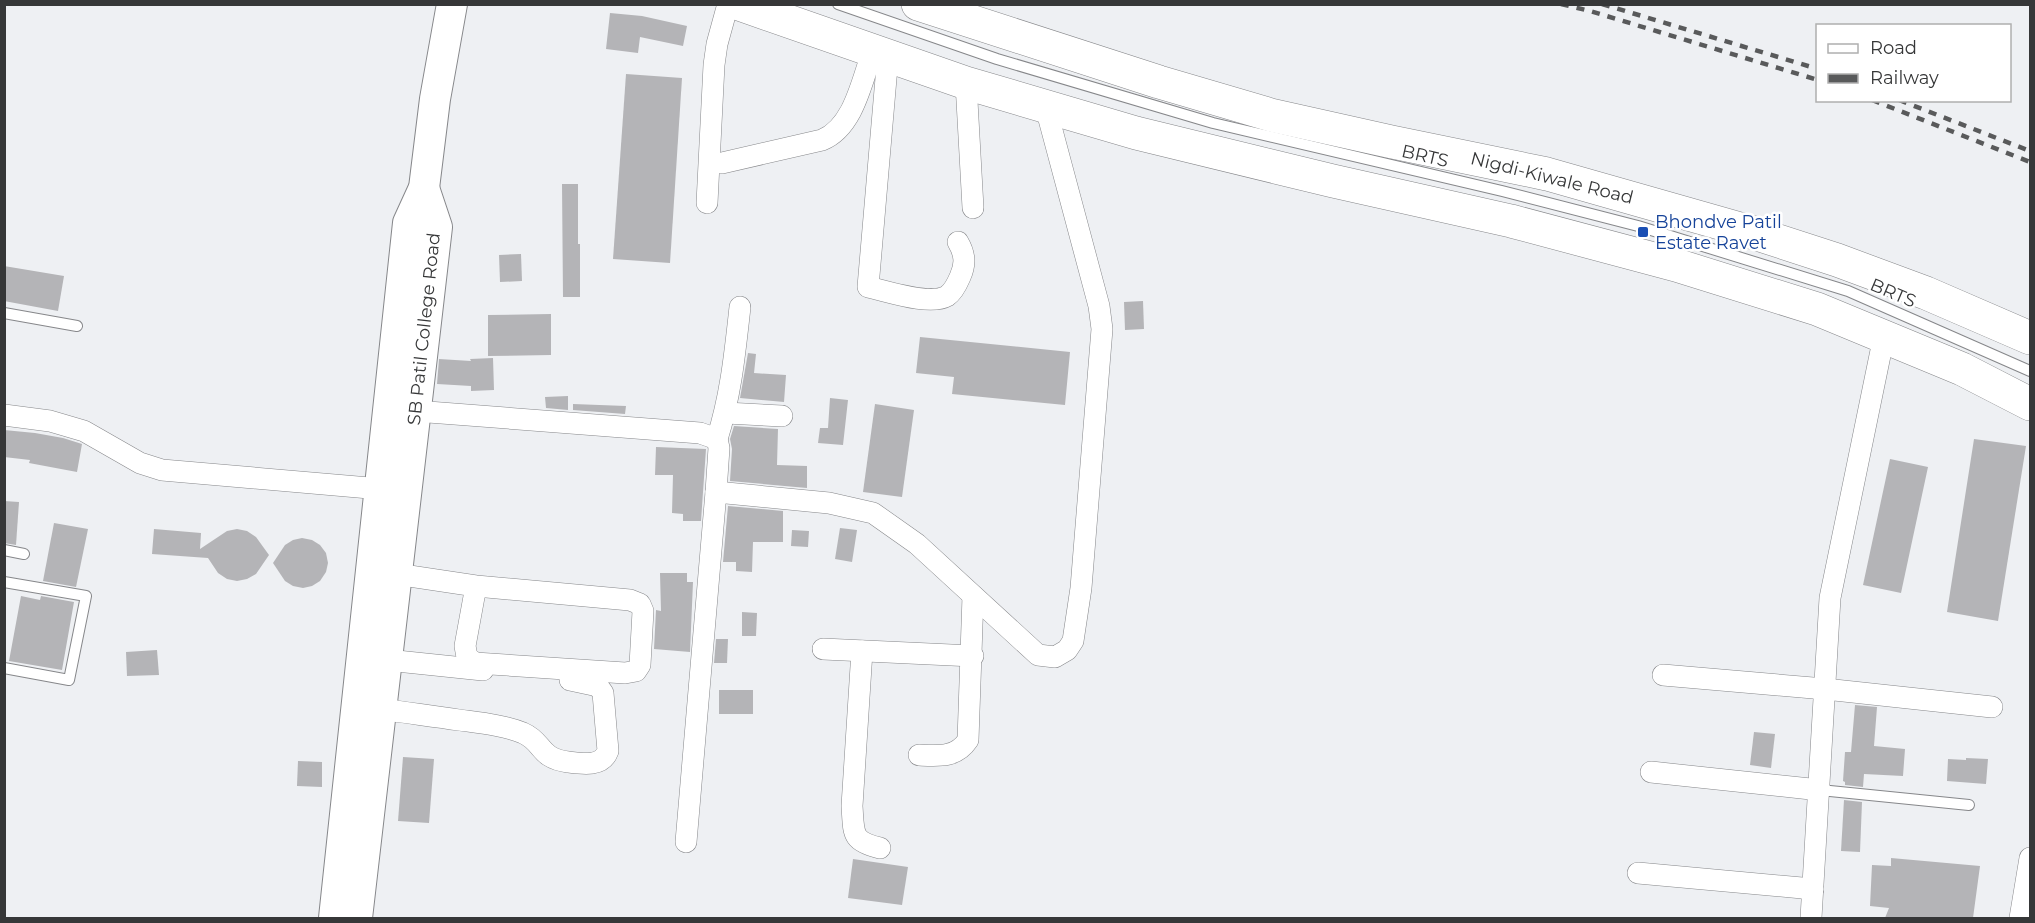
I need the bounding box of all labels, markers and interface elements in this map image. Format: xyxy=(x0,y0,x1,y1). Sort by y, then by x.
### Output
legend xyxy=(1816,24,2011,102)
text: Road xyxy=(1870,37,1917,59)
text: Railway xyxy=(1870,67,1939,89)
street label: BRTS xyxy=(1399,140,1451,172)
street label: Nigdi-Kiwale Road xyxy=(1468,147,1636,209)
place label: Bhondve Patil Estate Ravet xyxy=(1655,211,1782,254)
marker: Bhondve Patil Estate Ravet xyxy=(1636,225,1650,239)
street label: SB Patil College Road xyxy=(403,232,445,426)
street label: BRTS xyxy=(1867,274,1919,312)

